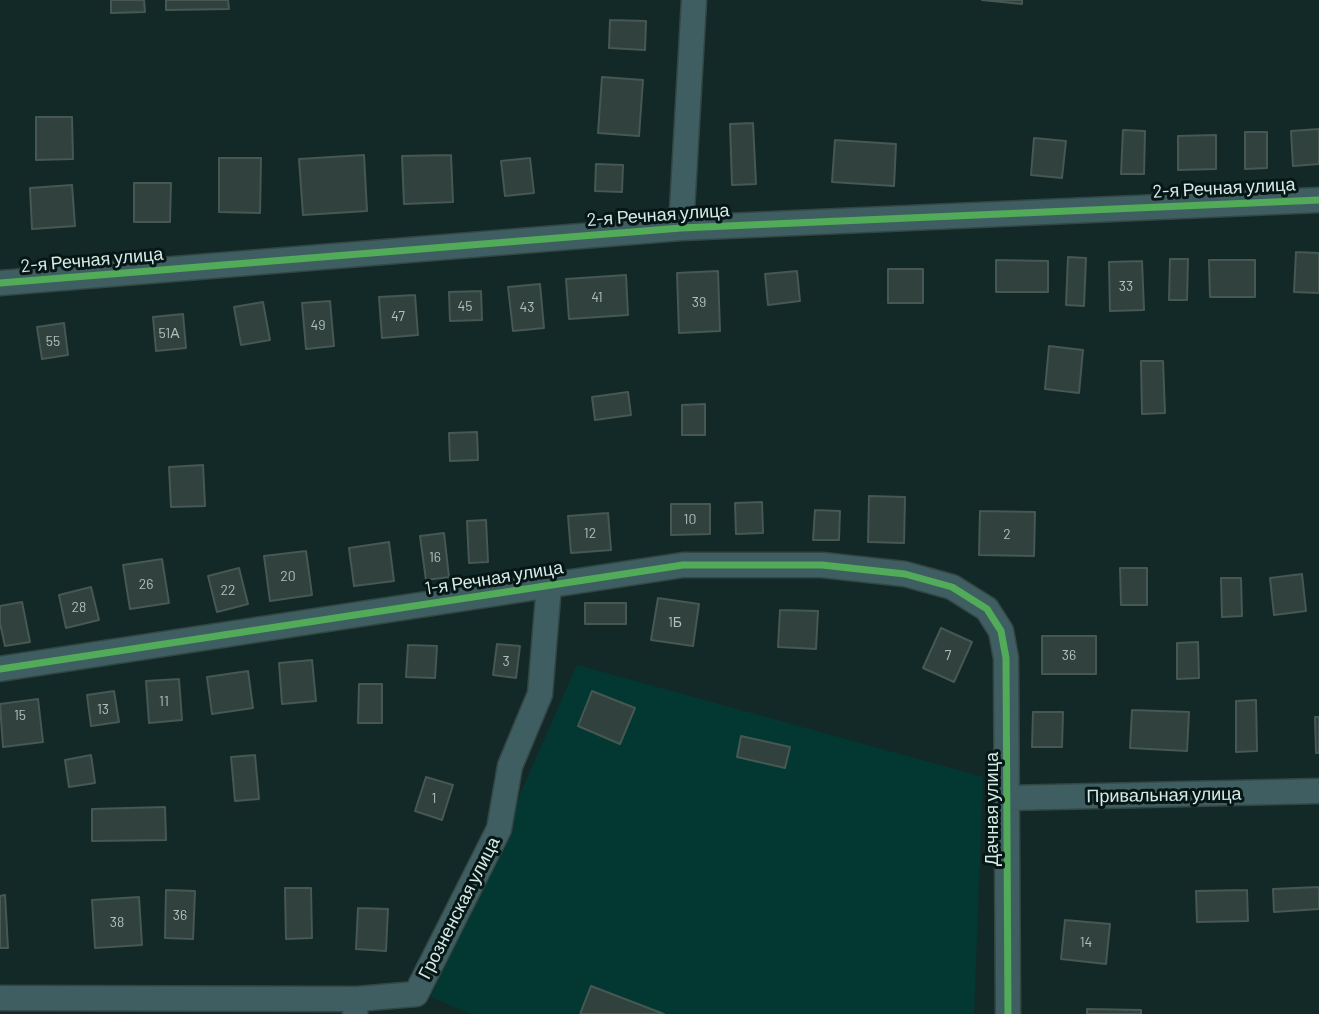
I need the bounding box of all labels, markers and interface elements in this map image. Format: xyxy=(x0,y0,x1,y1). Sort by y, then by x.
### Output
street label: 2-я Речная улица xyxy=(1152,173,1296,203)
street label: 2-я Речная улица xyxy=(586,199,730,231)
street label: 2-я Речная улица xyxy=(20,243,164,277)
house number: 33 xyxy=(1119,278,1133,294)
house number: 41 xyxy=(591,289,603,305)
house number: 39 xyxy=(692,294,706,310)
house number: 45 xyxy=(458,298,472,314)
house number: 43 xyxy=(520,299,534,315)
house number: 47 xyxy=(391,308,405,324)
house number: 49 xyxy=(310,317,326,333)
house number: 51А xyxy=(158,325,180,341)
house number: 55 xyxy=(46,333,60,349)
house number: 10 xyxy=(684,511,696,527)
house number: 12 xyxy=(584,525,596,541)
house number: 2 xyxy=(1003,526,1011,542)
house number: 16 xyxy=(429,549,441,565)
street label: 1-я Речная улица xyxy=(423,556,565,600)
house number: 20 xyxy=(280,568,296,584)
house number: 26 xyxy=(139,576,153,592)
house number: 22 xyxy=(220,582,236,598)
house number: 28 xyxy=(72,599,86,615)
house number: 1Б xyxy=(668,614,682,630)
house number: 7 xyxy=(945,647,951,663)
house number: 36 xyxy=(1062,647,1076,663)
house number: 3 xyxy=(502,653,510,669)
house number: 11 xyxy=(159,693,169,709)
house number: 13 xyxy=(97,701,109,717)
house number: 15 xyxy=(14,707,26,723)
street label: Дачная улица xyxy=(981,752,1003,866)
street label: Привальная улица xyxy=(1086,783,1242,807)
house number: 1 xyxy=(432,790,436,806)
street label: Грозненская улица xyxy=(414,833,504,983)
house number: 36 xyxy=(173,907,187,923)
house number: 38 xyxy=(110,914,124,930)
house number: 14 xyxy=(1080,934,1092,950)

